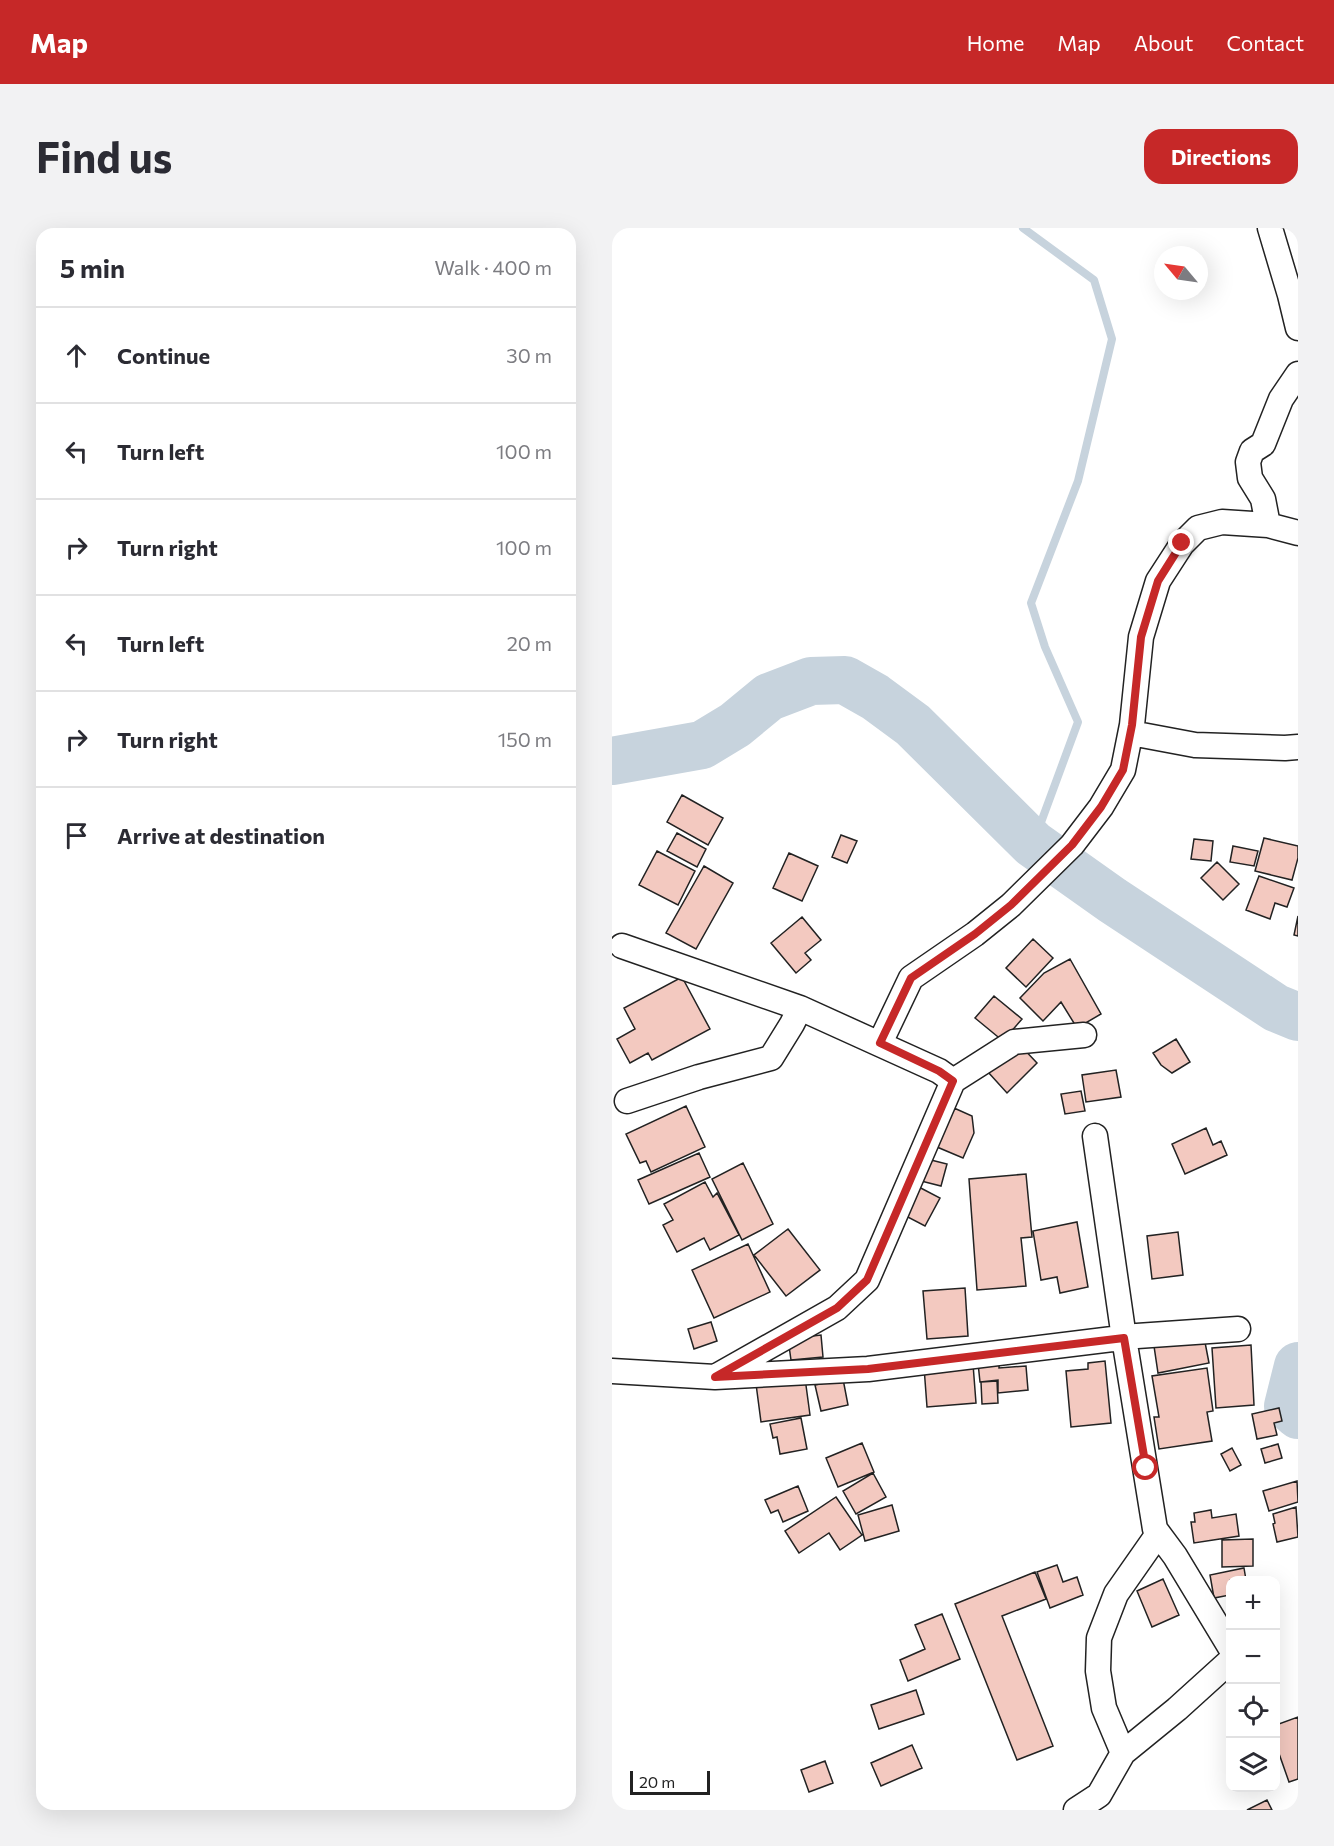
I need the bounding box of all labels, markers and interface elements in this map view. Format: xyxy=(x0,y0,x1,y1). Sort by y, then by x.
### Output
text: Map xyxy=(30,25,88,59)
text: Home xyxy=(967,30,1024,55)
text: Map xyxy=(1057,30,1101,55)
text: About xyxy=(1134,30,1193,55)
text: Contact xyxy=(1226,30,1304,55)
button: Directions xyxy=(1144,129,1298,184)
text: Find us xyxy=(36,130,172,182)
north arrow xyxy=(1154,246,1208,300)
text: 5 min xyxy=(60,252,125,283)
text: Walk · 400 m xyxy=(435,255,552,279)
icon: ahead xyxy=(60,339,93,372)
text: Continue xyxy=(117,342,210,369)
text: 30 m xyxy=(506,343,552,367)
icon: left xyxy=(60,435,93,468)
text: Turn left xyxy=(117,438,204,465)
text: 100 m xyxy=(496,439,552,463)
route end xyxy=(1168,529,1194,555)
icon: right xyxy=(60,531,93,564)
text: Turn right xyxy=(117,534,218,561)
text: 100 m xyxy=(496,535,552,559)
icon: left xyxy=(60,627,93,660)
text: Turn left xyxy=(117,630,204,657)
text: 20 m xyxy=(507,631,552,655)
icon: right xyxy=(60,723,93,756)
text: Turn right xyxy=(117,726,218,753)
text: 150 m xyxy=(498,727,552,751)
icon: arrive xyxy=(60,819,93,852)
text: Arrive at destination xyxy=(117,822,325,849)
route start xyxy=(1132,1454,1158,1480)
map controls xyxy=(1226,1576,1280,1792)
button: + xyxy=(1226,1576,1280,1630)
button: − xyxy=(1226,1630,1280,1684)
button: locate xyxy=(1226,1684,1280,1738)
button: layers xyxy=(1226,1738,1280,1792)
scale bar xyxy=(630,1768,710,1796)
text: 20 m xyxy=(639,1772,675,1791)

